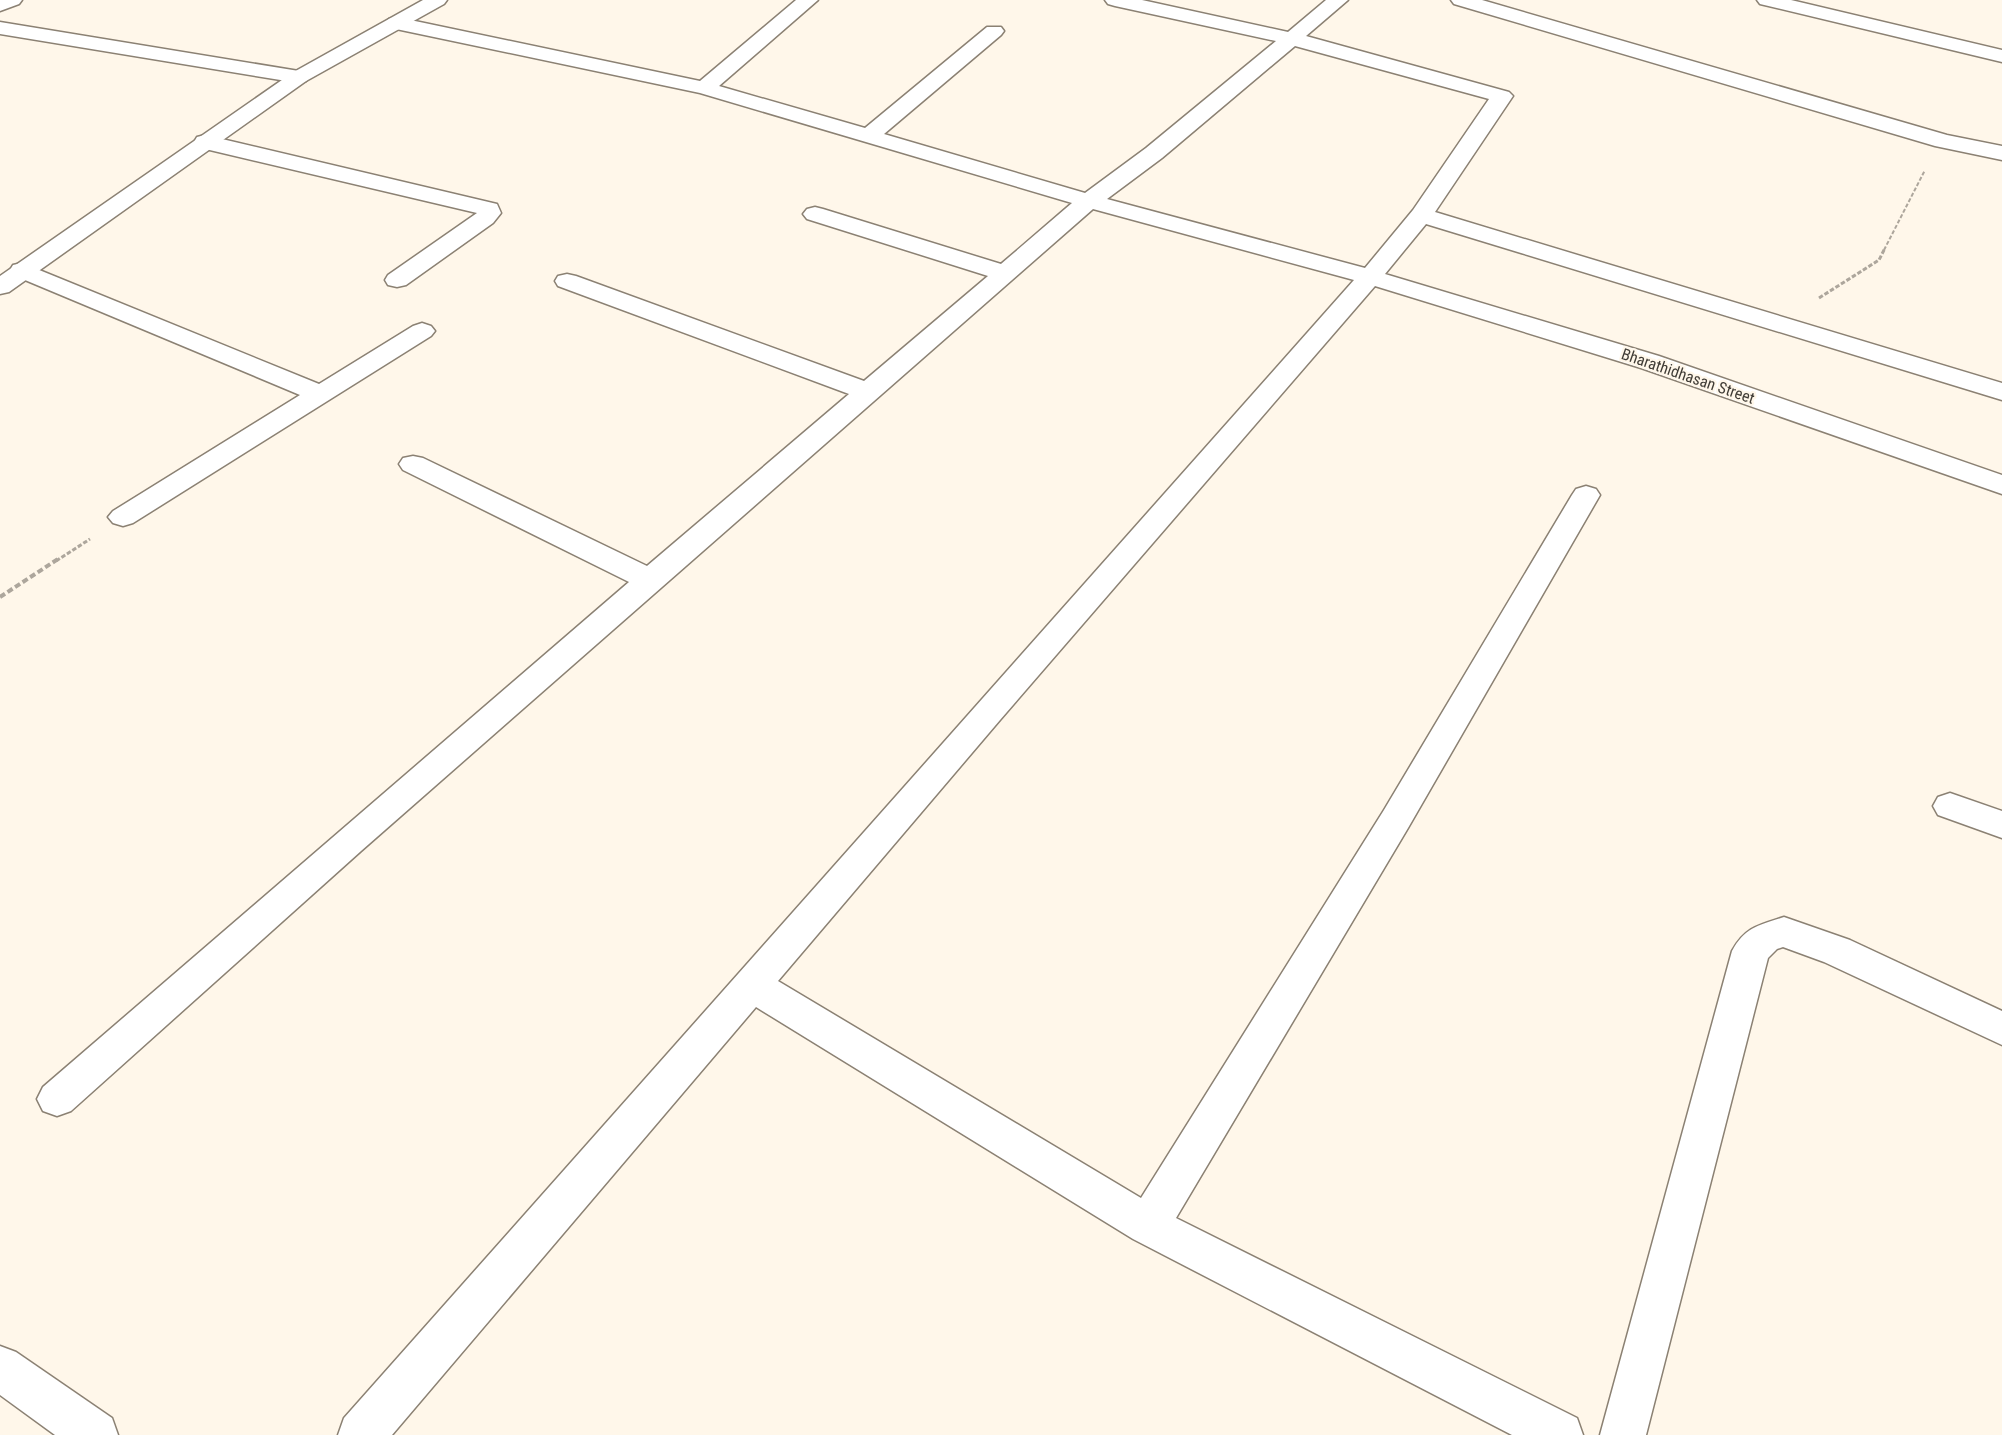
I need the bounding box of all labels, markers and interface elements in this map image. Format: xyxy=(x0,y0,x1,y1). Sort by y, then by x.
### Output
street label: Bharathidhasan Street xyxy=(1619,344,1757,408)

